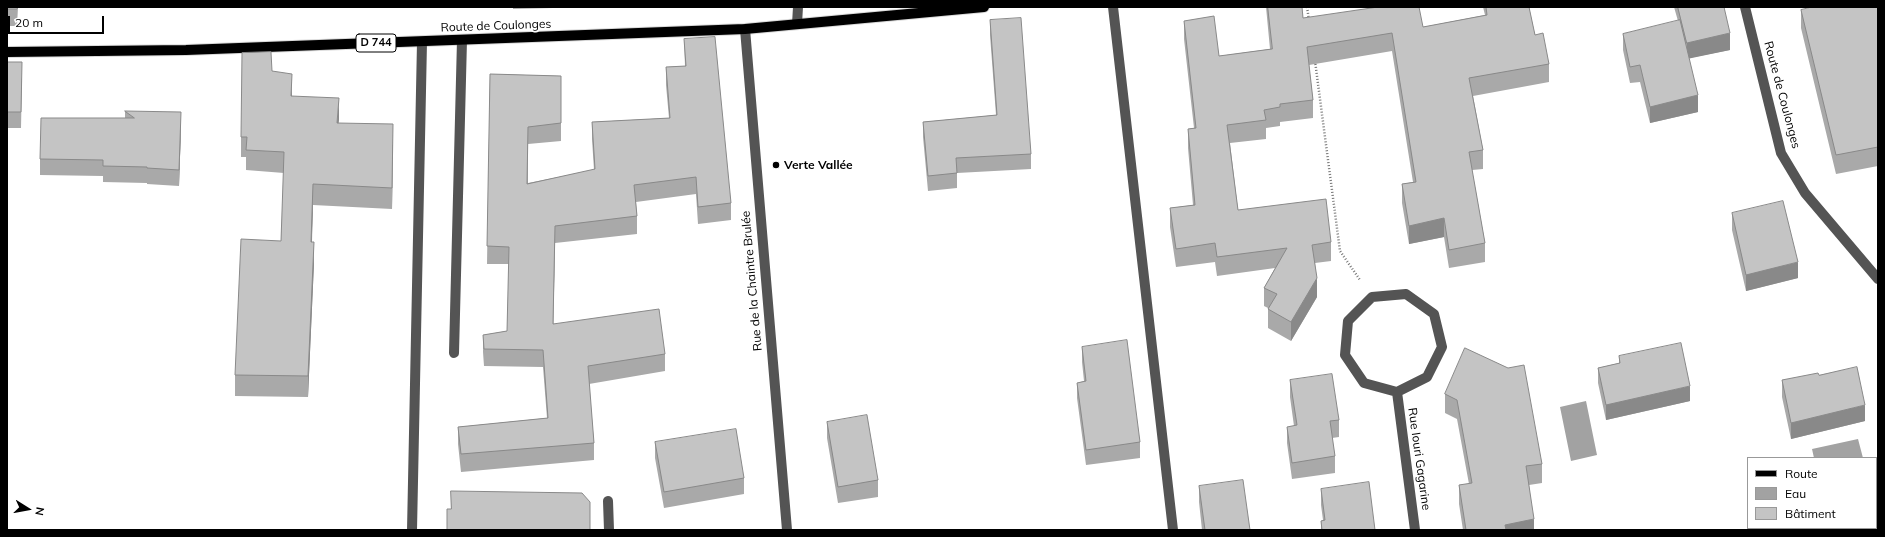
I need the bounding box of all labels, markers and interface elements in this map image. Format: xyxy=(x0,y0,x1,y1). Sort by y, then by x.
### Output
scale bar xyxy=(10,8,106,34)
text: 20 m xyxy=(15,15,43,30)
street label: Route de Coulonges xyxy=(440,17,552,35)
road number: D 744 xyxy=(356,34,396,52)
street label: Route de Coulonges xyxy=(1761,40,1803,150)
place label: Verte Vallée xyxy=(784,158,853,172)
marker: Verte Vallée xyxy=(771,160,781,170)
street label: Rue de la Chaintre Brulée xyxy=(739,210,765,352)
street label: Rue Iouri Gagarine xyxy=(1405,407,1433,511)
legend xyxy=(1747,457,1877,529)
text: Route xyxy=(1785,466,1818,481)
text: Eau xyxy=(1785,486,1806,501)
north arrow xyxy=(8,489,48,529)
text: N xyxy=(32,506,47,517)
text: Bâtiment xyxy=(1785,506,1836,521)

